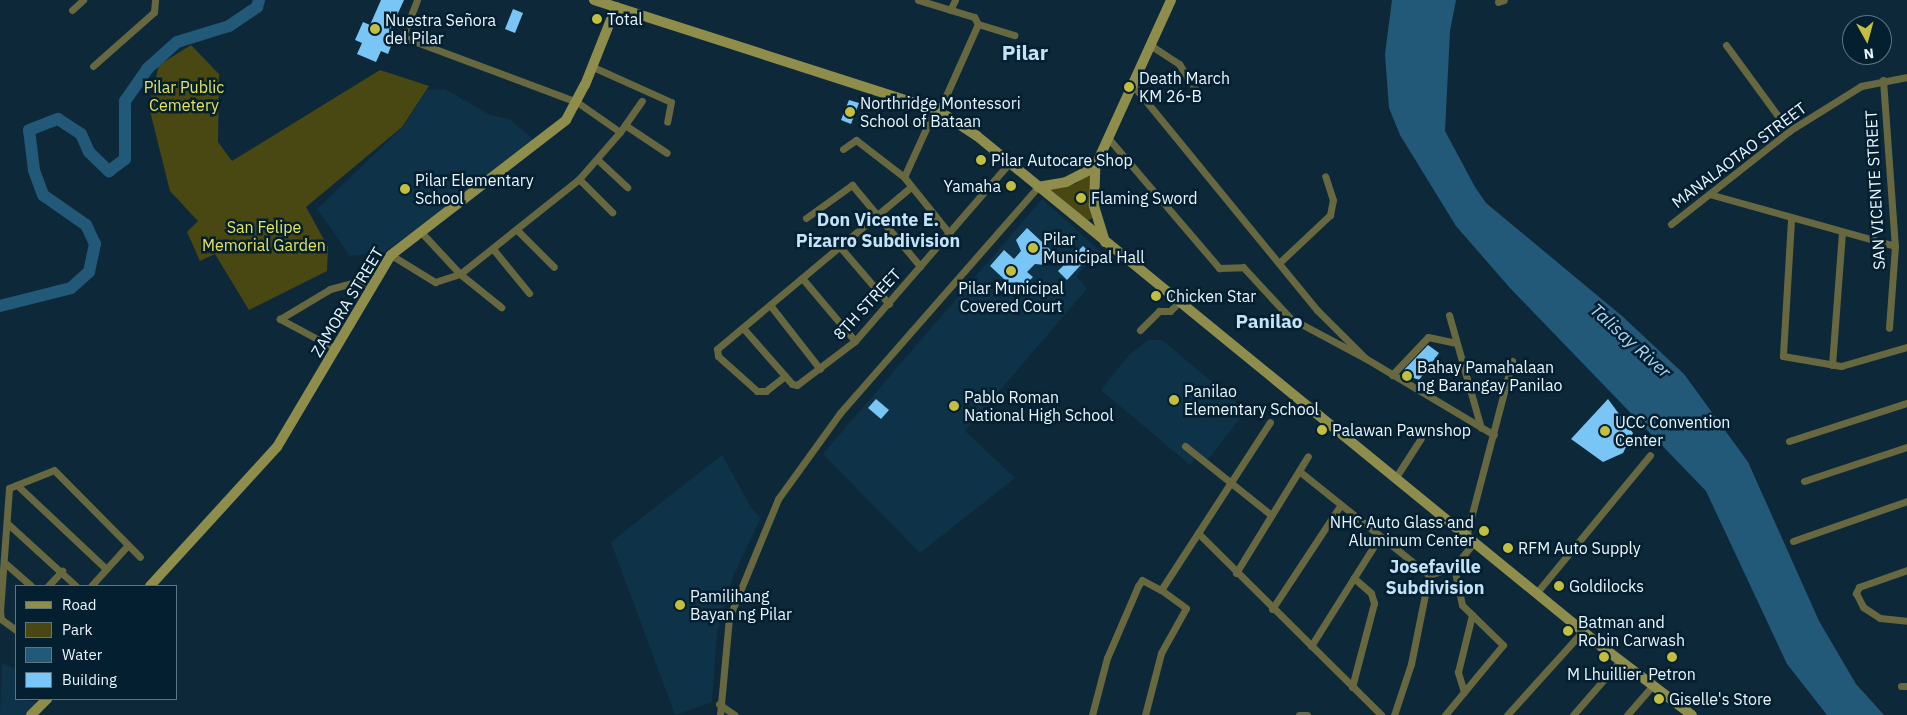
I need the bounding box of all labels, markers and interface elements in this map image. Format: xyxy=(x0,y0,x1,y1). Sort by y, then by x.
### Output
place label: Total xyxy=(607,9,643,29)
place label: Nuestra Señora del Pilar xyxy=(385,10,496,48)
marker: Total xyxy=(591,13,603,25)
north arrow xyxy=(1842,15,1892,65)
marker: Nuestra Señora del Pilar xyxy=(369,23,381,35)
district label: Pilar xyxy=(1002,39,1048,65)
text: N xyxy=(1863,44,1875,63)
place label: Death March KM 26-B xyxy=(1139,68,1230,106)
park label: Pilar Public Cemetery xyxy=(144,77,224,115)
marker: Death March KM 26-B xyxy=(1123,81,1135,93)
place label: Northridge Montessori School of Bataan xyxy=(860,93,1021,131)
street label: MANALAOTAO STREET xyxy=(1668,98,1810,212)
marker: Northridge Montessori School of Bataan xyxy=(844,106,856,118)
street label: SAN VICENTE STREET xyxy=(1861,110,1889,270)
place label: Pilar Autocare Shop xyxy=(991,150,1133,170)
marker: Pilar Autocare Shop xyxy=(975,154,987,166)
place label: Pilar Elementary School xyxy=(415,170,534,208)
place label: Yamaha xyxy=(944,176,1001,196)
marker: Yamaha xyxy=(1005,180,1017,192)
marker: Pilar Elementary School xyxy=(399,183,411,195)
place label: Flaming Sword xyxy=(1091,188,1198,208)
marker: Flaming Sword xyxy=(1075,192,1087,204)
district label: Don Vicente E. Pizarro Subdivision xyxy=(796,210,960,252)
park label: San Felipe Memorial Garden xyxy=(202,217,326,255)
place label: Pilar Municipal Hall xyxy=(1043,229,1145,267)
marker: Pilar Municipal Hall xyxy=(1027,242,1039,254)
street label: ZAMORA STREET xyxy=(307,244,387,360)
street label: 8TH STREET xyxy=(829,264,905,344)
marker: Pilar Municipal Covered Court xyxy=(1005,265,1017,277)
place label: Pilar Municipal Covered Court xyxy=(958,278,1064,316)
place label: Chicken Star xyxy=(1166,286,1256,306)
marker: Chicken Star xyxy=(1150,290,1162,302)
water label: Talisay River xyxy=(1585,299,1675,383)
district label: Panilao xyxy=(1235,311,1303,333)
place label: Bahay Pamahalaan ng Barangay Panilao xyxy=(1417,357,1562,395)
marker: Bahay Pamahalaan ng Barangay Panilao xyxy=(1401,370,1413,382)
place label: Panilao Elementary School xyxy=(1184,381,1319,419)
place label: Pablo Roman National High School xyxy=(964,387,1114,425)
marker: Panilao Elementary School xyxy=(1168,394,1180,406)
marker: Pablo Roman National High School xyxy=(948,400,960,412)
place label: UCC Convention Center xyxy=(1615,412,1730,450)
place label: Palawan Pawnshop xyxy=(1332,420,1471,440)
marker: Palawan Pawnshop xyxy=(1316,424,1328,436)
marker: UCC Convention Center xyxy=(1599,425,1611,437)
place label: NHC Auto Glass and Aluminum Center xyxy=(1330,512,1474,550)
marker: NHC Auto Glass and Aluminum Center xyxy=(1478,525,1490,537)
place label: RFM Auto Supply xyxy=(1518,538,1641,558)
marker: RFM Auto Supply xyxy=(1502,542,1514,554)
district label: Josefaville Subdivision xyxy=(1386,557,1484,600)
place label: Goldilocks xyxy=(1569,576,1644,596)
marker: Goldilocks xyxy=(1553,580,1565,592)
legend xyxy=(15,585,178,700)
place label: Pamilihang Bayan ng Pilar xyxy=(690,586,792,624)
text: Road xyxy=(62,595,97,614)
marker: Pamilihang Bayan ng Pilar xyxy=(674,599,686,611)
place label: Batman and Robin Carwash xyxy=(1578,612,1685,650)
text: Park xyxy=(62,620,92,639)
marker: Batman and Robin Carwash xyxy=(1562,625,1574,637)
text: Water xyxy=(62,645,102,664)
marker: M Lhuillier xyxy=(1598,651,1610,663)
marker: Petron xyxy=(1666,651,1678,663)
place label: M Lhuillier xyxy=(1567,664,1641,684)
place label: Petron xyxy=(1648,664,1696,684)
text: Building xyxy=(62,670,117,689)
place label: Giselle's Store xyxy=(1669,689,1772,709)
marker: Giselle's Store xyxy=(1653,693,1665,705)

